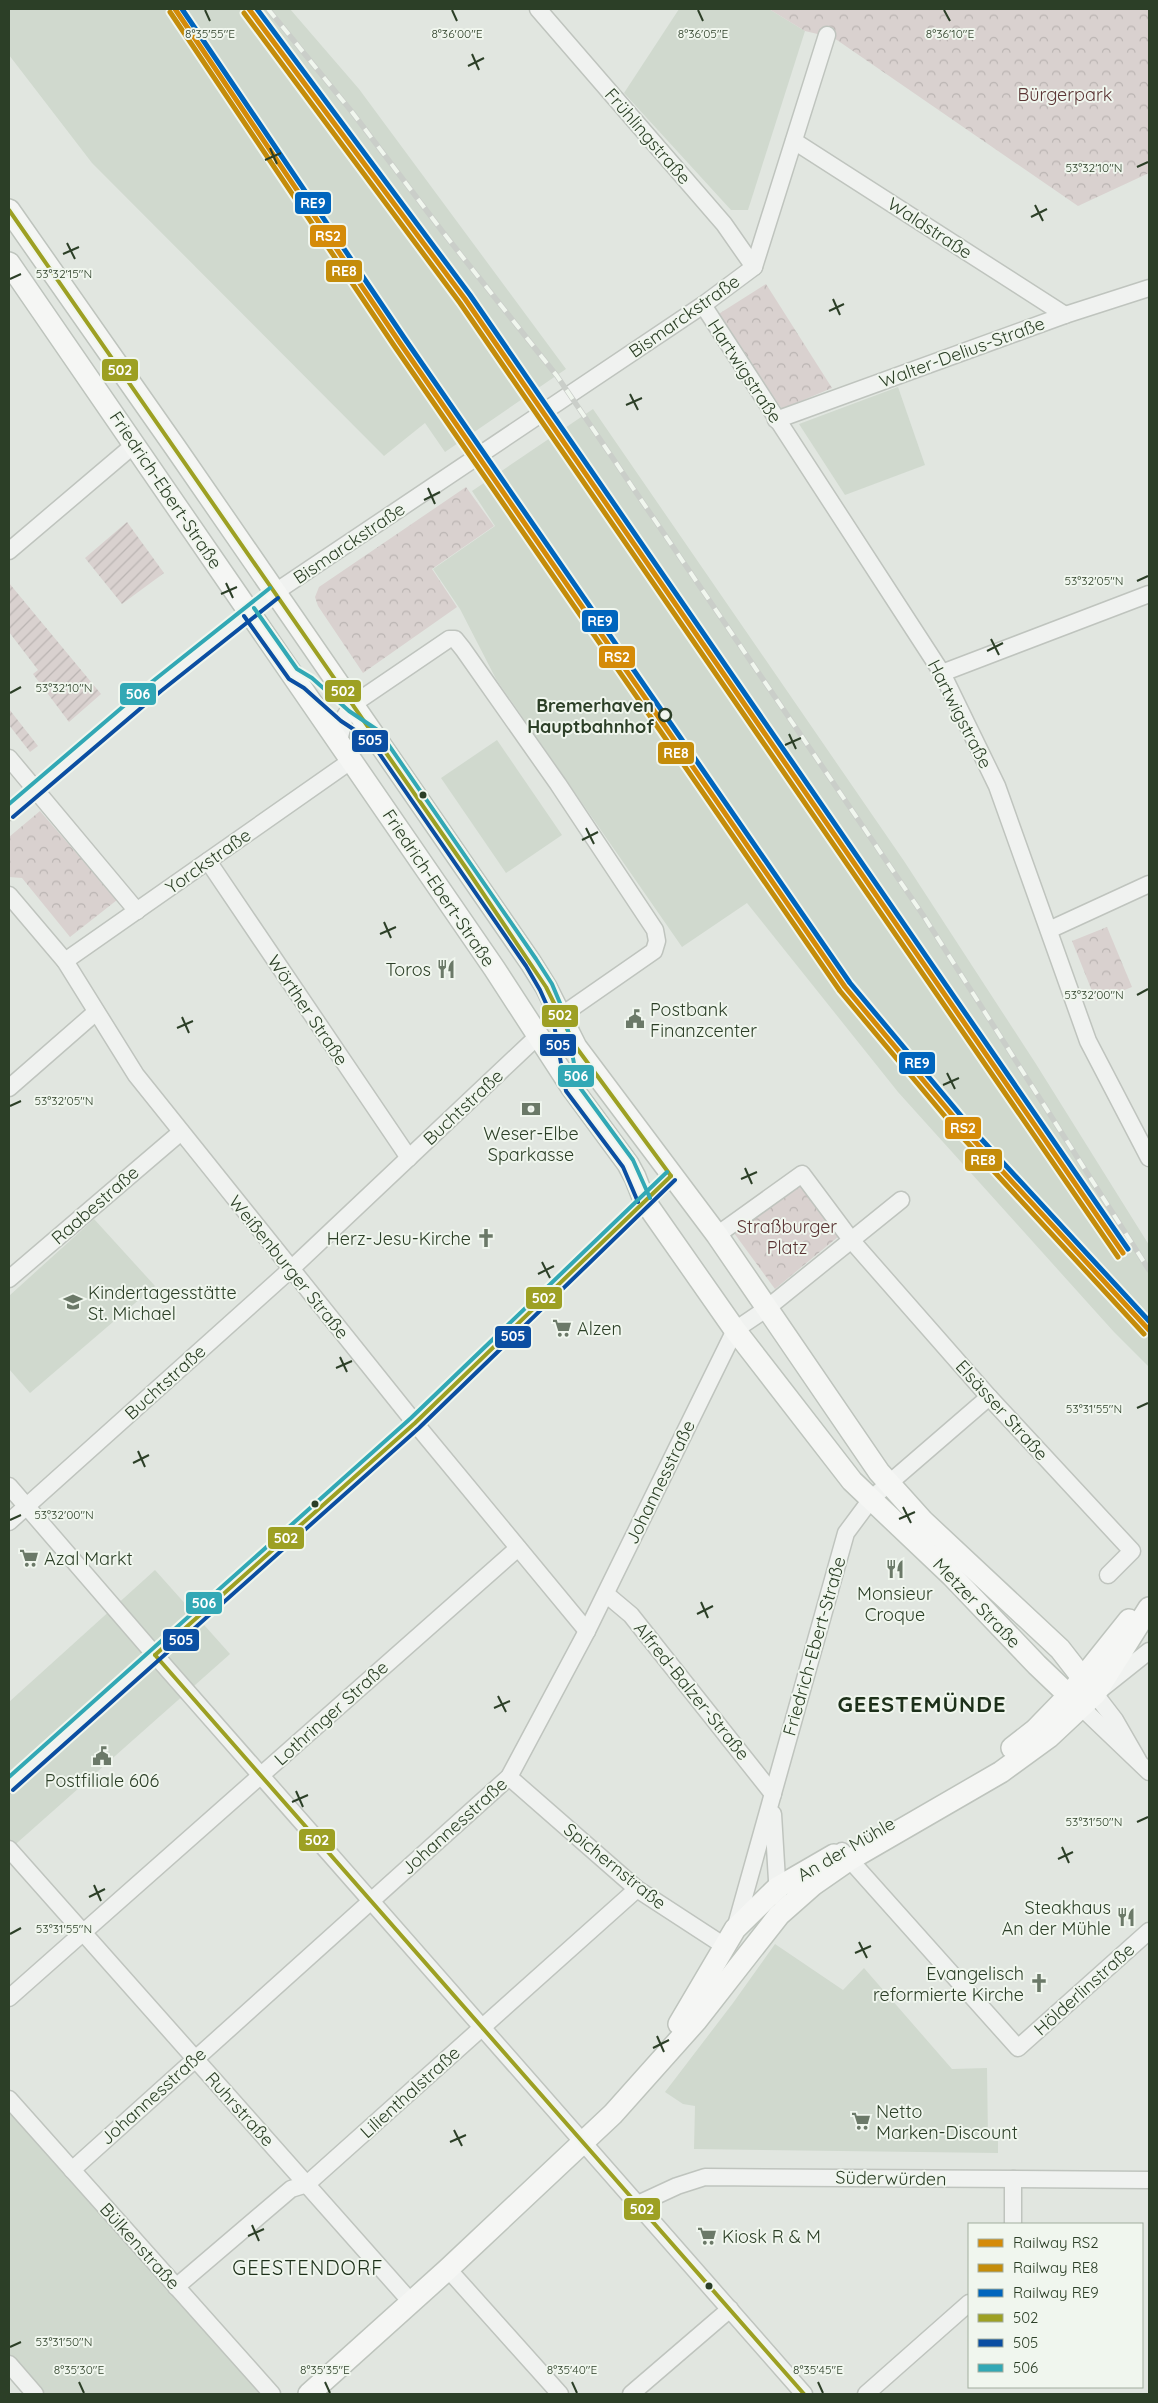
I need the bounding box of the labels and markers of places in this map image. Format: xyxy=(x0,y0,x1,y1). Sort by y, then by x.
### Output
place label: Bremerhaven Hauptbahnhof xyxy=(527,694,654,738)
marker: Bremerhaven Hauptbahnhof xyxy=(658,708,672,722)
unlabelled marker xyxy=(418,790,428,800)
place label: Toros xyxy=(386,958,431,981)
restaurant icon: Toros xyxy=(435,958,457,980)
place label: Postbank Finanzcenter xyxy=(650,998,757,1042)
public building icon: Postbank Finanzcenter xyxy=(624,1008,646,1030)
bank icon: Weser-Elbe Sparkasse xyxy=(520,1098,542,1120)
place label: Weser-Elbe Sparkasse xyxy=(483,1122,579,1166)
place label: Herz-Jesu-Kirche xyxy=(327,1227,471,1250)
church icon: Herz-Jesu-Kirche xyxy=(475,1227,497,1249)
place label: Kindertagesstätte St. Michael xyxy=(88,1281,237,1325)
school or university icon: Kindertagesstätte St. Michael xyxy=(62,1291,84,1313)
supermarket icon: Alzen xyxy=(551,1317,573,1339)
place label: Alzen xyxy=(577,1317,622,1340)
unlabelled marker xyxy=(310,1499,320,1509)
supermarket icon: Azal Markt xyxy=(18,1547,40,1569)
place label: Azal Markt xyxy=(44,1547,133,1570)
restaurant icon: Monsieur Croque xyxy=(884,1558,906,1580)
place label: Monsieur Croque xyxy=(857,1582,933,1626)
public building icon: Postfiliale 606 xyxy=(91,1745,113,1767)
place label: Postfiliale 606 xyxy=(45,1769,159,1792)
place label: Steakhaus An der Mühle xyxy=(1002,1896,1111,1940)
restaurant icon: Steakhaus An der Mühle xyxy=(1115,1906,1137,1928)
place label: Evangelisch reformierte Kirche xyxy=(873,1962,1024,2006)
church icon: Evangelisch reformierte Kirche xyxy=(1028,1972,1050,1994)
place label: Netto Marken-Discount xyxy=(876,2100,1018,2144)
supermarket icon: Netto Marken-Discount xyxy=(850,2110,872,2132)
supermarket icon: Kiosk R & M xyxy=(696,2225,718,2247)
place label: Kiosk R & M xyxy=(722,2225,821,2248)
unlabelled marker xyxy=(704,2281,714,2291)

